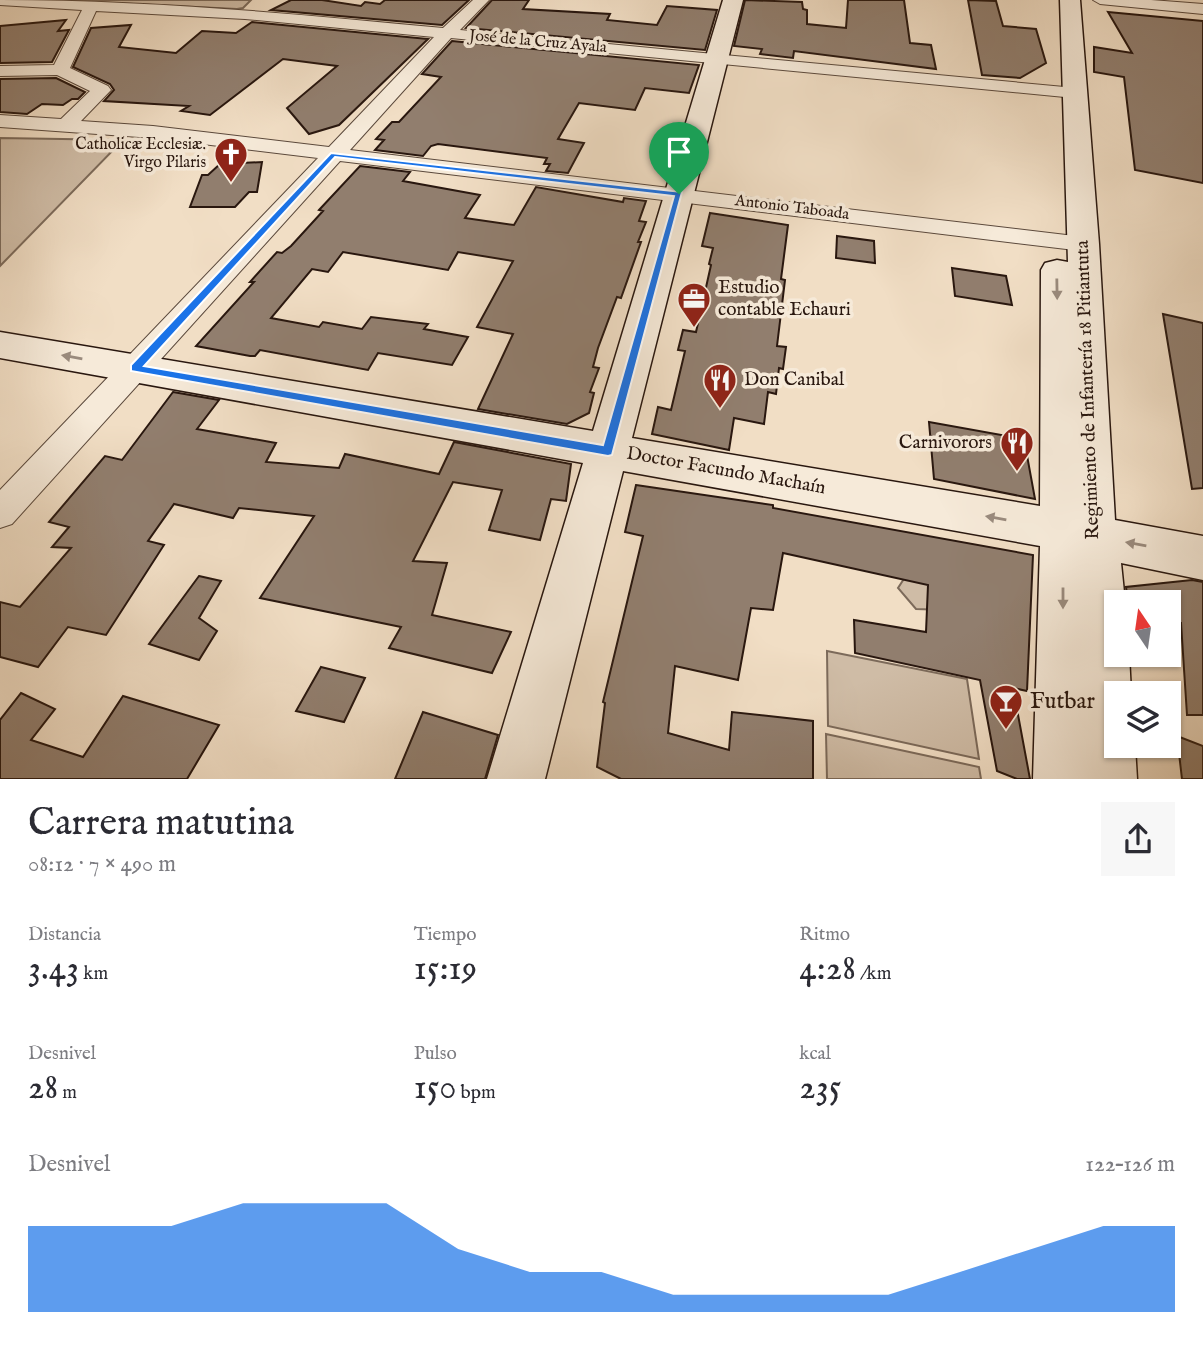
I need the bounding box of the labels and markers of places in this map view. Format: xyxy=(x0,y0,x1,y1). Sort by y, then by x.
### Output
pin xyxy=(649,122,709,194)
place label: Catholicæ Ecclesiæ. Virgo Pilaris xyxy=(75,135,206,173)
church icon: Catholicæ Ecclesiæ. Virgo Pilaris xyxy=(212,135,250,184)
place label: Estudio contable Echauri xyxy=(718,276,851,322)
office icon: Estudio contable Echauri xyxy=(675,280,713,329)
restaurant icon: Don Canibal xyxy=(701,361,739,410)
place label: Don Canibal xyxy=(744,368,845,392)
restaurant icon: Carnivorors xyxy=(998,424,1036,473)
place label: Carnivorors xyxy=(899,431,992,455)
bar icon: Futbar xyxy=(987,682,1025,731)
place label: Futbar xyxy=(1030,687,1096,716)

